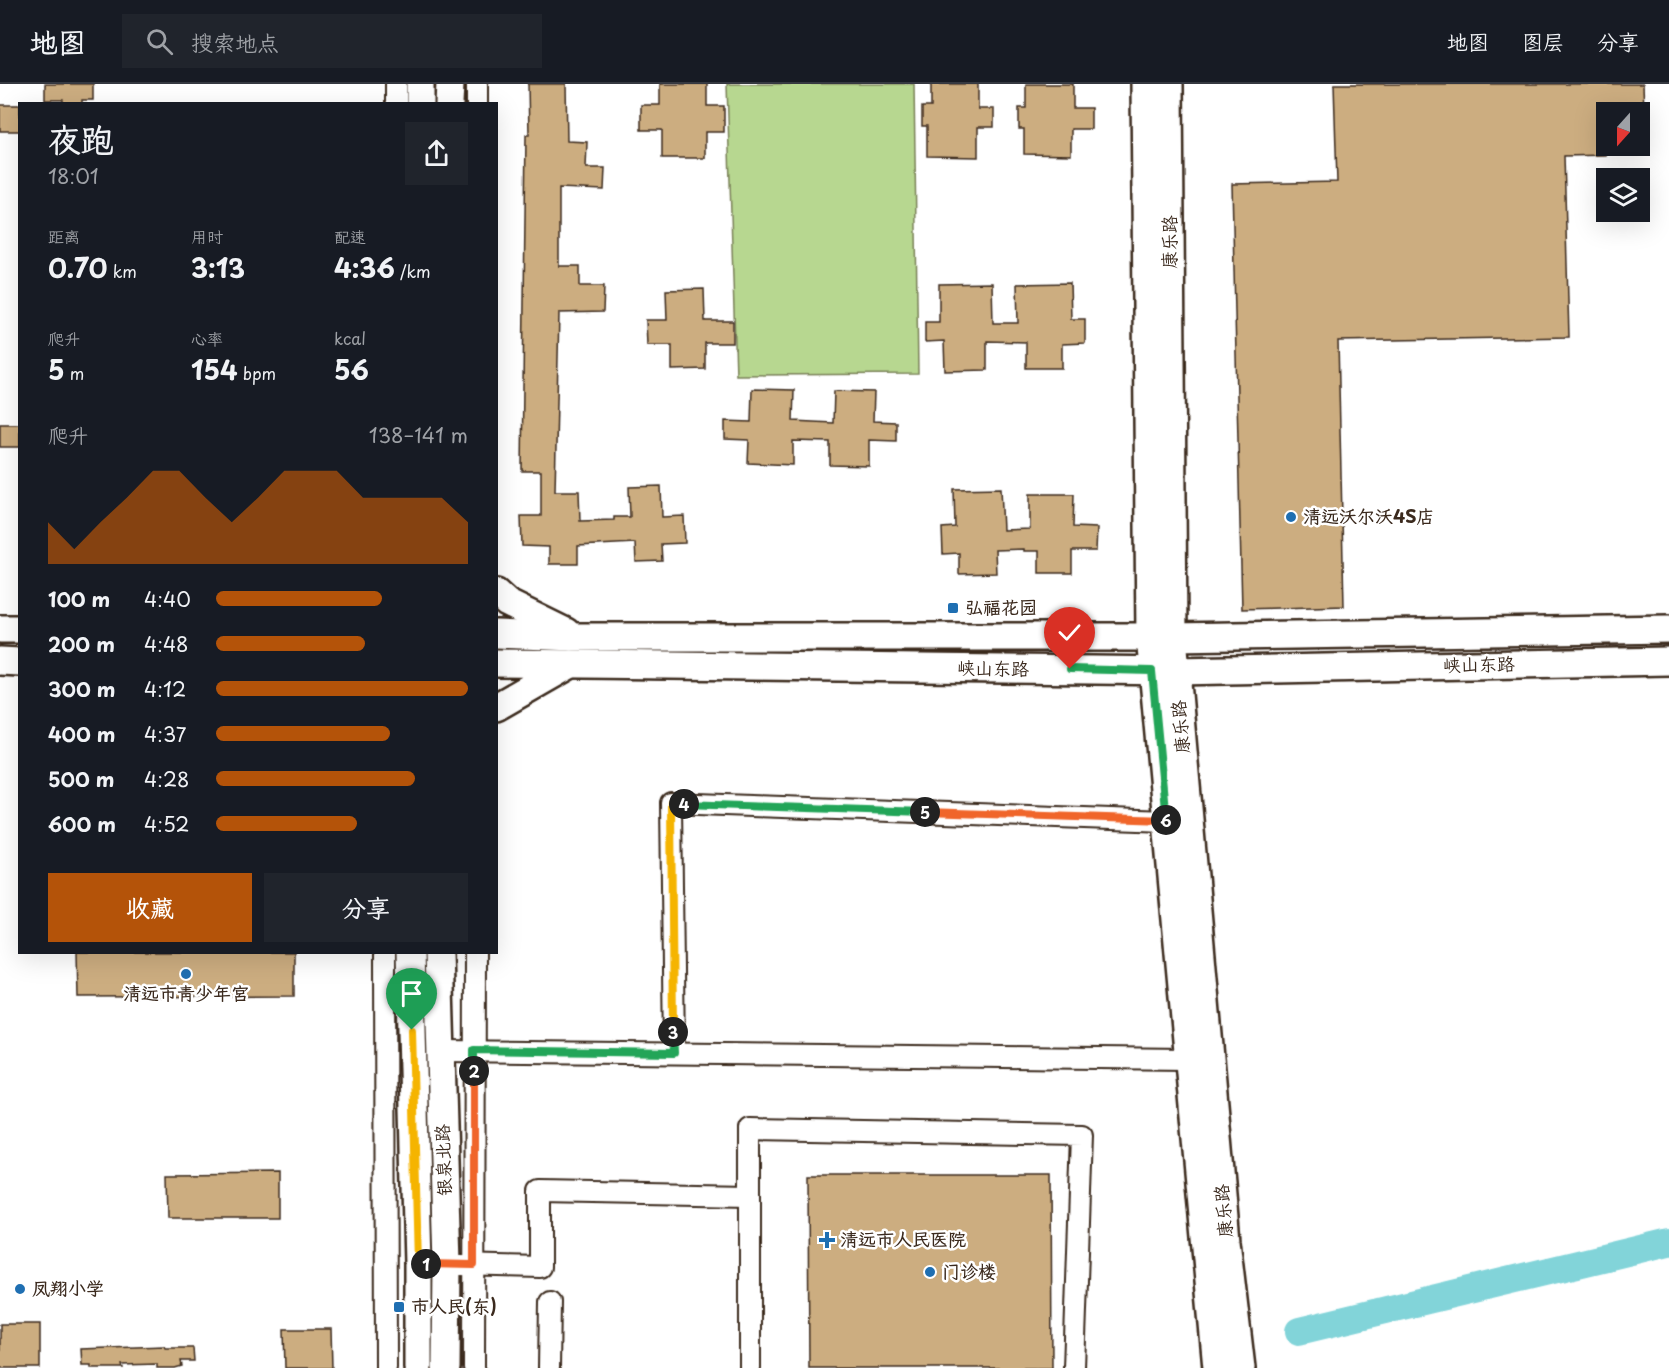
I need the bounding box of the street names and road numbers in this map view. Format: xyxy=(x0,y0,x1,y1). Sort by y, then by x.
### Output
street label: 康乐路 xyxy=(1155,215,1182,269)
street label: 峡山东路 xyxy=(1443,649,1515,678)
street label: 峡山东路 xyxy=(957,653,1029,682)
street label: 康乐路 xyxy=(1164,699,1195,755)
street label: 银泉北路 xyxy=(428,1124,457,1197)
street label: 康乐路 xyxy=(1207,1183,1238,1239)

